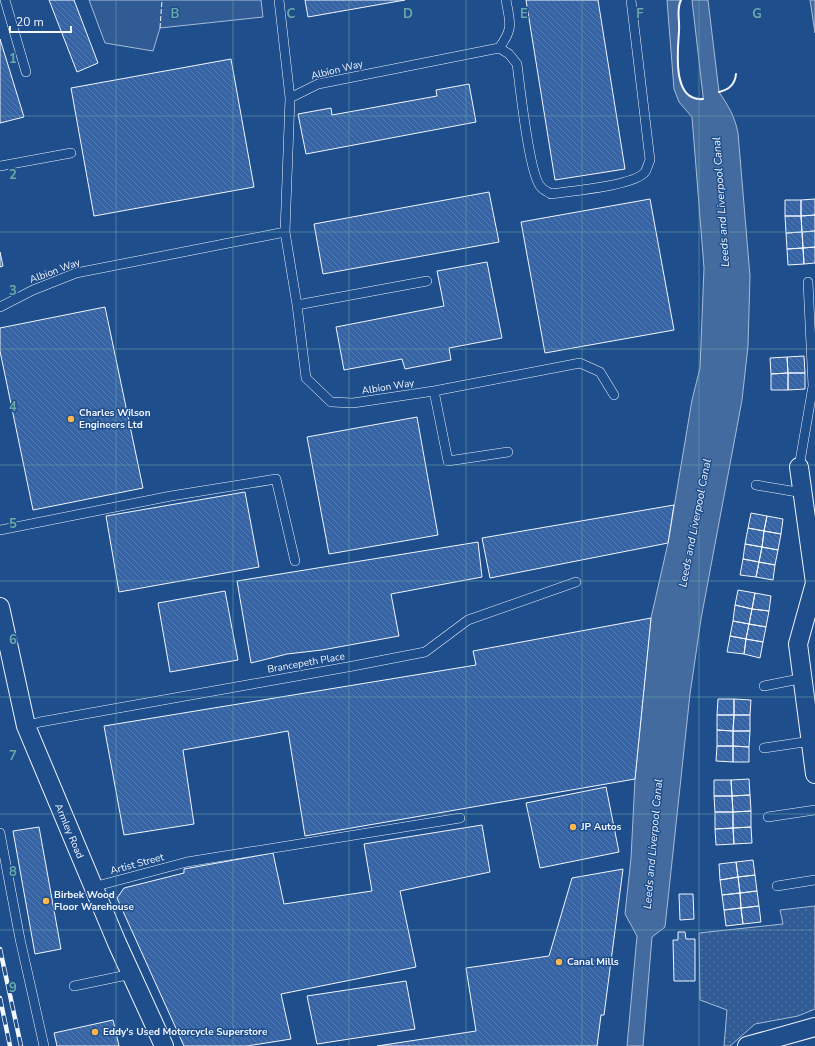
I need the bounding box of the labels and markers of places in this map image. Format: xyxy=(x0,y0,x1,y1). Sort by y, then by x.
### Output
place label: Charles Wilson Engineers Ltd xyxy=(79,406,151,432)
marker: Charles Wilson Engineers Ltd xyxy=(66,414,76,424)
place label: JP Autos xyxy=(580,820,622,834)
marker: JP Autos xyxy=(568,822,578,832)
place label: Birbek Wood Floor Warehouse xyxy=(54,888,134,914)
marker: Birbek Wood Floor Warehouse xyxy=(41,896,51,906)
place label: Canal Mills xyxy=(567,955,619,969)
marker: Canal Mills xyxy=(554,957,564,967)
place label: Eddy's Used Motorcycle Superstore xyxy=(103,1025,268,1039)
marker: Eddy's Used Motorcycle Superstore xyxy=(90,1027,100,1037)

